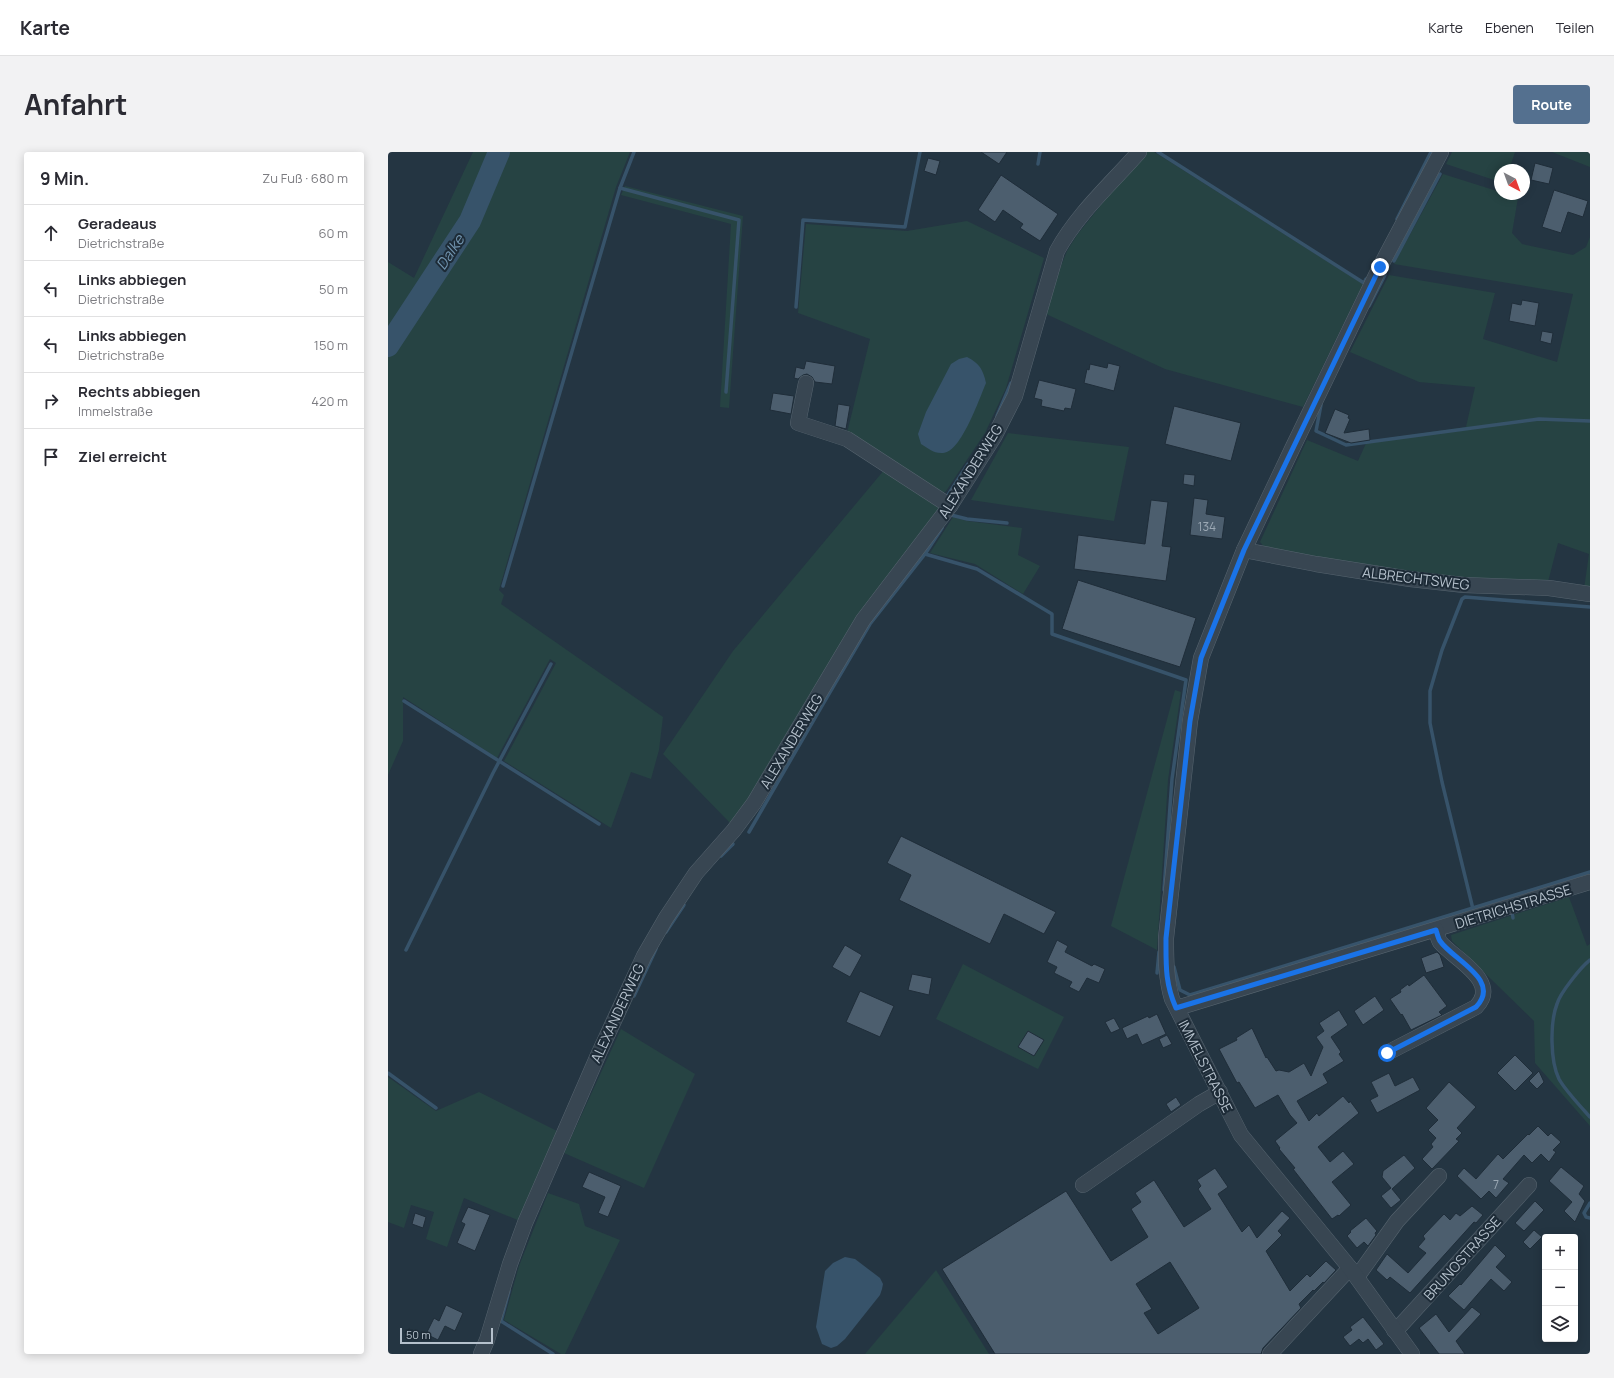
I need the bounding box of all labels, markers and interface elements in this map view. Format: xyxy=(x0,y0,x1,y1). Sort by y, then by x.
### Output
text: Karte xyxy=(20,15,70,41)
text: Karte xyxy=(1428,18,1463,37)
text: Ebenen xyxy=(1485,18,1534,37)
text: Teilen xyxy=(1556,18,1594,37)
text: Anfahrt xyxy=(24,85,127,123)
button: Route xyxy=(1513,85,1590,124)
north arrow xyxy=(1494,164,1530,200)
text: 9 Min. xyxy=(40,167,89,190)
text: Zu Fuß · 680 m xyxy=(262,169,348,187)
text: Geradeaus xyxy=(78,213,157,234)
icon: ahead xyxy=(40,222,62,244)
text: 60 m xyxy=(318,224,348,242)
water label: Dalke xyxy=(431,229,470,274)
text: Dietrichstraße xyxy=(78,234,164,252)
route end xyxy=(1371,258,1389,276)
text: Links abbiegen xyxy=(78,269,186,290)
icon: left xyxy=(40,278,62,300)
text: 50 m xyxy=(319,280,348,298)
text: Dietrichstraße xyxy=(78,290,164,308)
text: Links abbiegen xyxy=(78,325,186,346)
icon: left xyxy=(40,334,62,356)
text: 150 m xyxy=(314,336,348,354)
text: Dietrichstraße xyxy=(78,346,164,364)
text: Rechts abbiegen xyxy=(78,381,200,402)
icon: right xyxy=(40,390,62,412)
text: 420 m xyxy=(311,392,348,410)
text: Immelstraße xyxy=(78,402,153,420)
street label: ALEXANDERWEG xyxy=(933,420,1007,522)
icon: arrive xyxy=(40,446,62,468)
text: Ziel erreicht xyxy=(78,446,167,467)
house number: 134 xyxy=(1198,518,1216,535)
street label: ALBRECHTSWEG xyxy=(1361,562,1471,594)
street label: ALEXANDERWEG xyxy=(755,690,827,792)
street label: DIETRICHSTRASSE xyxy=(1453,879,1573,933)
street label: ALEXANDERWEG xyxy=(586,960,648,1066)
street label: IMMELSTRASSE xyxy=(1174,1016,1238,1116)
route start xyxy=(1378,1044,1396,1062)
house number: 7 xyxy=(1493,1176,1499,1193)
street label: BRUNOSTRASSE xyxy=(1419,1212,1505,1304)
map controls xyxy=(1542,1234,1578,1342)
button: + xyxy=(1542,1234,1578,1270)
button: − xyxy=(1542,1270,1578,1306)
button: layers xyxy=(1542,1306,1578,1342)
scale bar xyxy=(400,1326,493,1345)
text: 50 m xyxy=(406,1327,431,1342)

